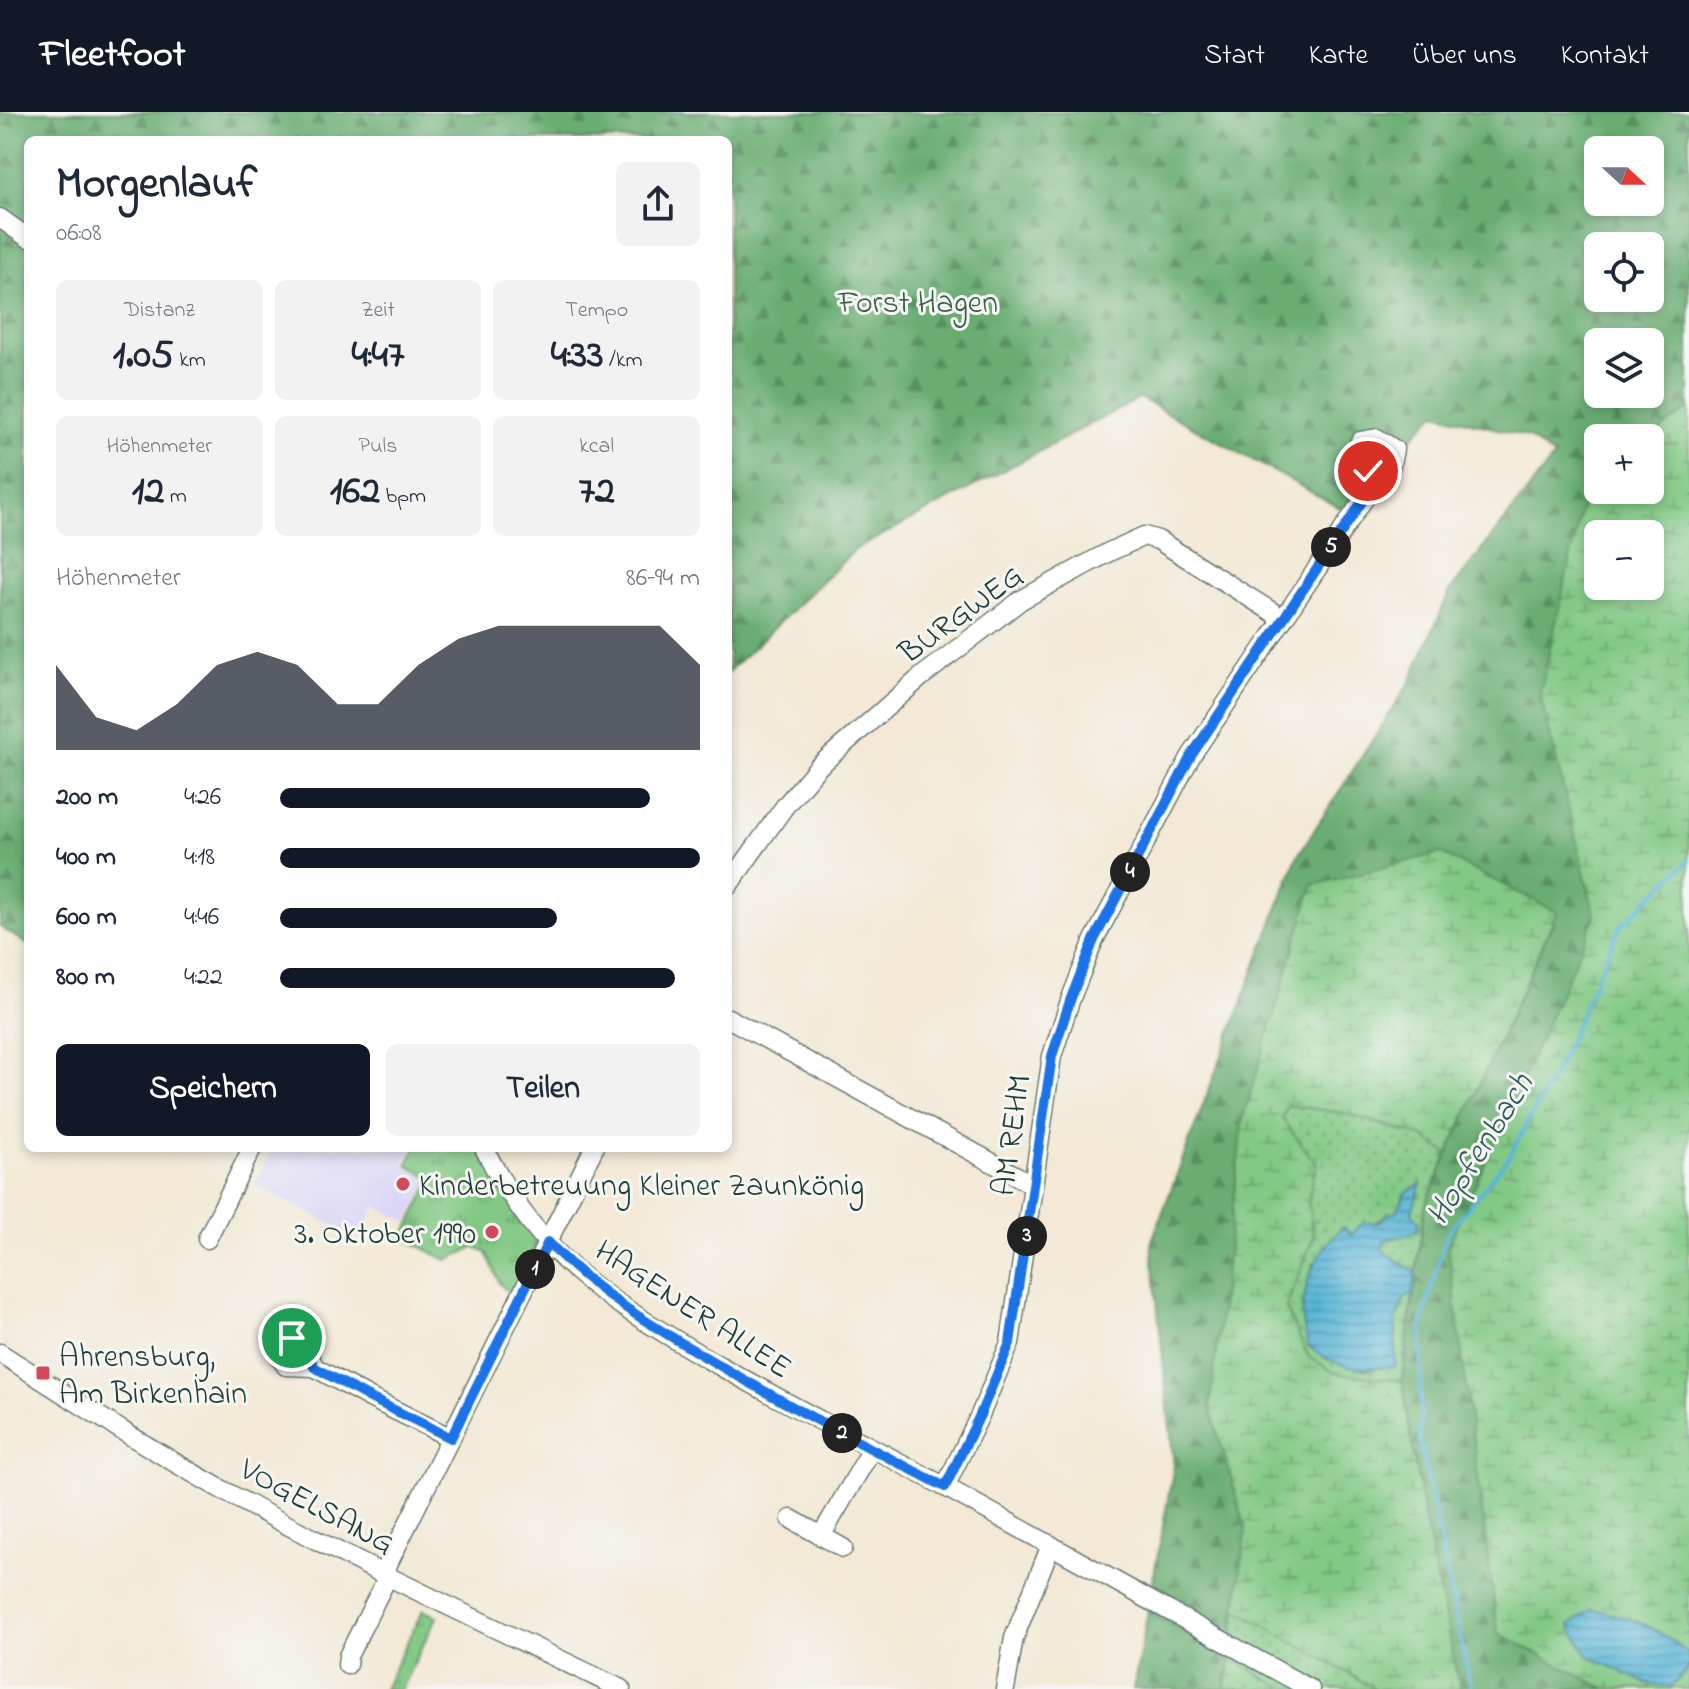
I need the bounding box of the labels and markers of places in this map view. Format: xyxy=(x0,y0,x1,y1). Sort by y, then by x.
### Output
pin xyxy=(1334,437,1402,505)
pin: 5 xyxy=(1311,527,1351,567)
pin: 4 xyxy=(1110,852,1150,892)
place label: Kinderbetreuung Kleiner Zaunkönig xyxy=(419,1164,864,1211)
marker: Kinderbetreuung Kleiner Zaunkönig xyxy=(394,1175,412,1193)
place label: 3. Oktober 1990 xyxy=(294,1212,476,1259)
pin: 3 xyxy=(1007,1216,1047,1256)
marker: 3. Oktober 1990 xyxy=(483,1223,501,1241)
pin: 1 xyxy=(515,1249,555,1289)
pin xyxy=(258,1304,326,1372)
place label: Ahrensburg, Am Birkenhain xyxy=(59,1335,247,1419)
marker: Ahrensburg, Am Birkenhain xyxy=(34,1364,52,1382)
pin: 2 xyxy=(822,1413,862,1453)

